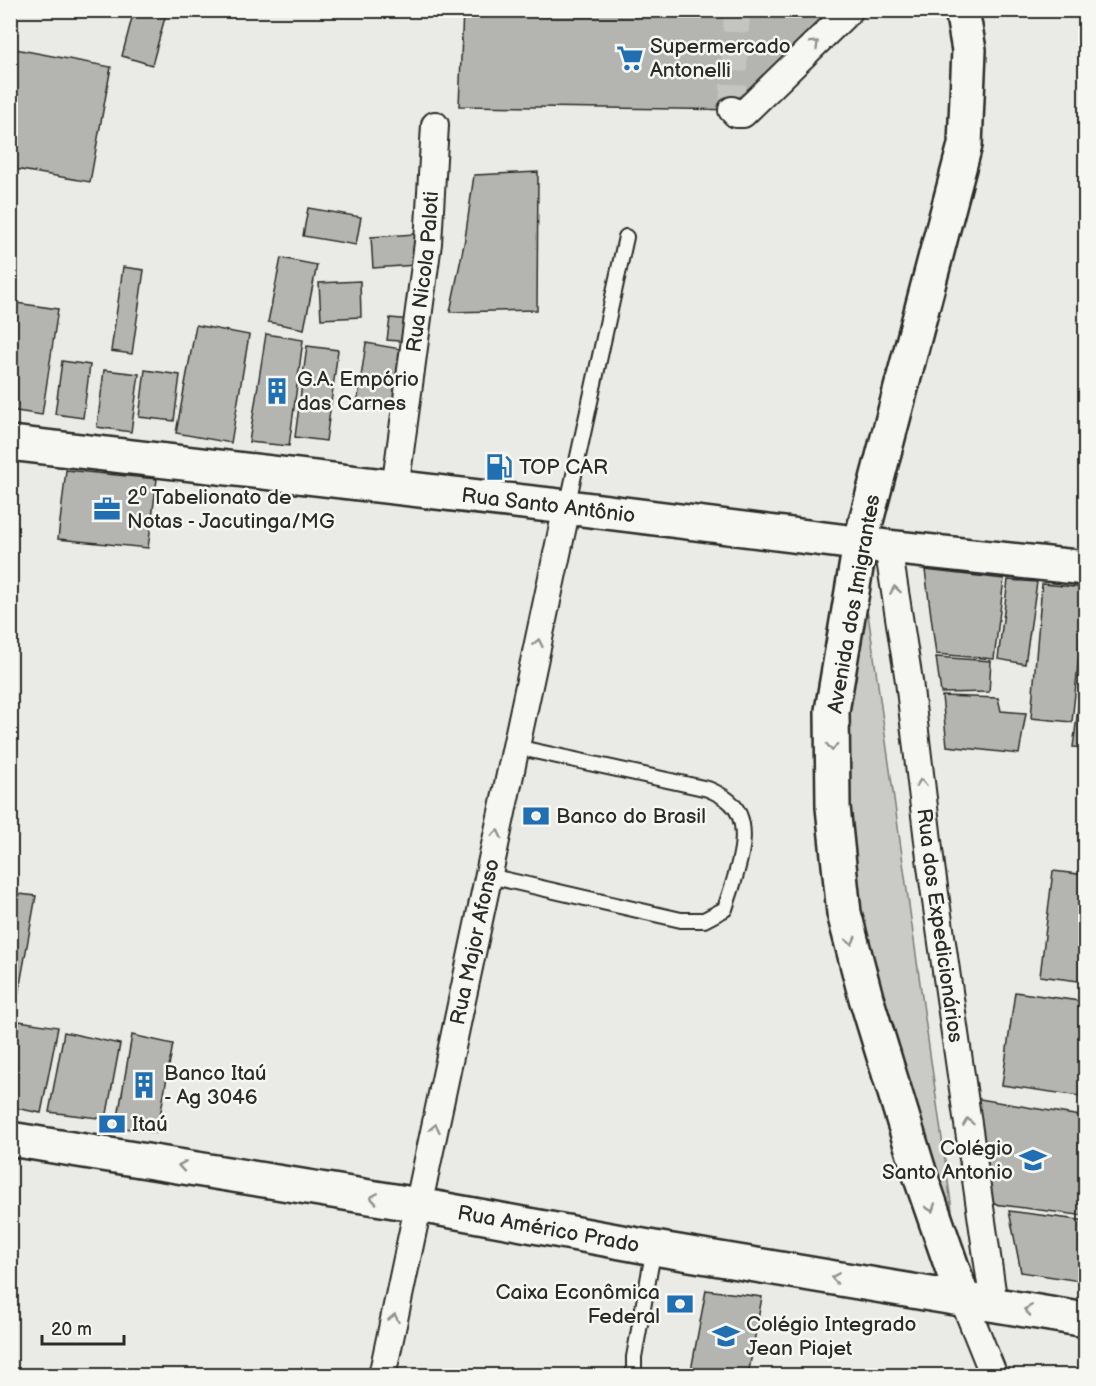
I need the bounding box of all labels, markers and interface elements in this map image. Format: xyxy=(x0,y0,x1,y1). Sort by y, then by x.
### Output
place label: Supermercado Antonelli xyxy=(650,34,791,83)
one-way arrow xyxy=(809,40,819,51)
supermarket icon: Supermercado Antonelli xyxy=(615,43,645,73)
street label: Rua Nicola Paloti xyxy=(401,191,444,354)
place label: G.A. Empório das Carnes xyxy=(297,367,419,416)
building icon: G.A. Empório das Carnes xyxy=(262,376,292,406)
fuel station icon: TOP CAR xyxy=(484,452,514,482)
place label: TOP CAR xyxy=(519,455,608,480)
street label: Rua Santo Antônio xyxy=(460,482,637,528)
place label: 2⁰ Tabelionato de Notas - Jacutinga/MG xyxy=(127,485,335,534)
street label: Avenida dos Imigrantes xyxy=(822,493,886,715)
office icon: 2⁰ Tabelionato de Notas - Jacutinga/MG xyxy=(92,494,122,524)
one-way arrow xyxy=(889,586,902,596)
one-way arrow xyxy=(531,639,544,649)
one-way arrow xyxy=(826,742,838,751)
one-way arrow xyxy=(915,779,928,788)
bank icon: Banco do Brasil xyxy=(521,801,551,831)
place label: Banco do Brasil xyxy=(556,804,706,829)
street label: Rua dos Expedicionários xyxy=(912,807,969,1044)
one-way arrow xyxy=(490,830,503,840)
street label: Rua Major Afonso xyxy=(445,856,504,1027)
one-way arrow xyxy=(844,935,857,945)
place label: Banco Itaú - Ag 3046 xyxy=(164,1061,267,1110)
building icon: Banco Itaú - Ag 3046 xyxy=(129,1070,159,1100)
bank icon: Itaú xyxy=(97,1109,127,1139)
place label: Itaú xyxy=(132,1112,168,1137)
one-way arrow xyxy=(963,1118,975,1127)
one-way arrow xyxy=(428,1123,441,1133)
place label: Colégio Santo Antonio xyxy=(882,1136,1013,1185)
school or university icon: Colégio Santo Antonio xyxy=(1018,1145,1048,1175)
one-way arrow xyxy=(177,1160,187,1173)
one-way arrow xyxy=(370,1192,379,1204)
street label: Rua Américo Prado xyxy=(455,1200,642,1258)
one-way arrow xyxy=(924,1202,937,1213)
one-way arrow xyxy=(831,1272,841,1285)
place label: Caixa Econômica Federal xyxy=(496,1280,660,1329)
bank icon: Caixa Econômica Federal xyxy=(665,1289,695,1319)
one-way arrow xyxy=(1023,1305,1032,1317)
scale bar xyxy=(42,1308,124,1346)
place label: Colégio Integrado Jean Piajet xyxy=(746,1312,916,1361)
one-way arrow xyxy=(387,1314,400,1324)
text: 20 m xyxy=(51,1319,92,1340)
school or university icon: Colégio Integrado Jean Piajet xyxy=(711,1321,741,1351)

